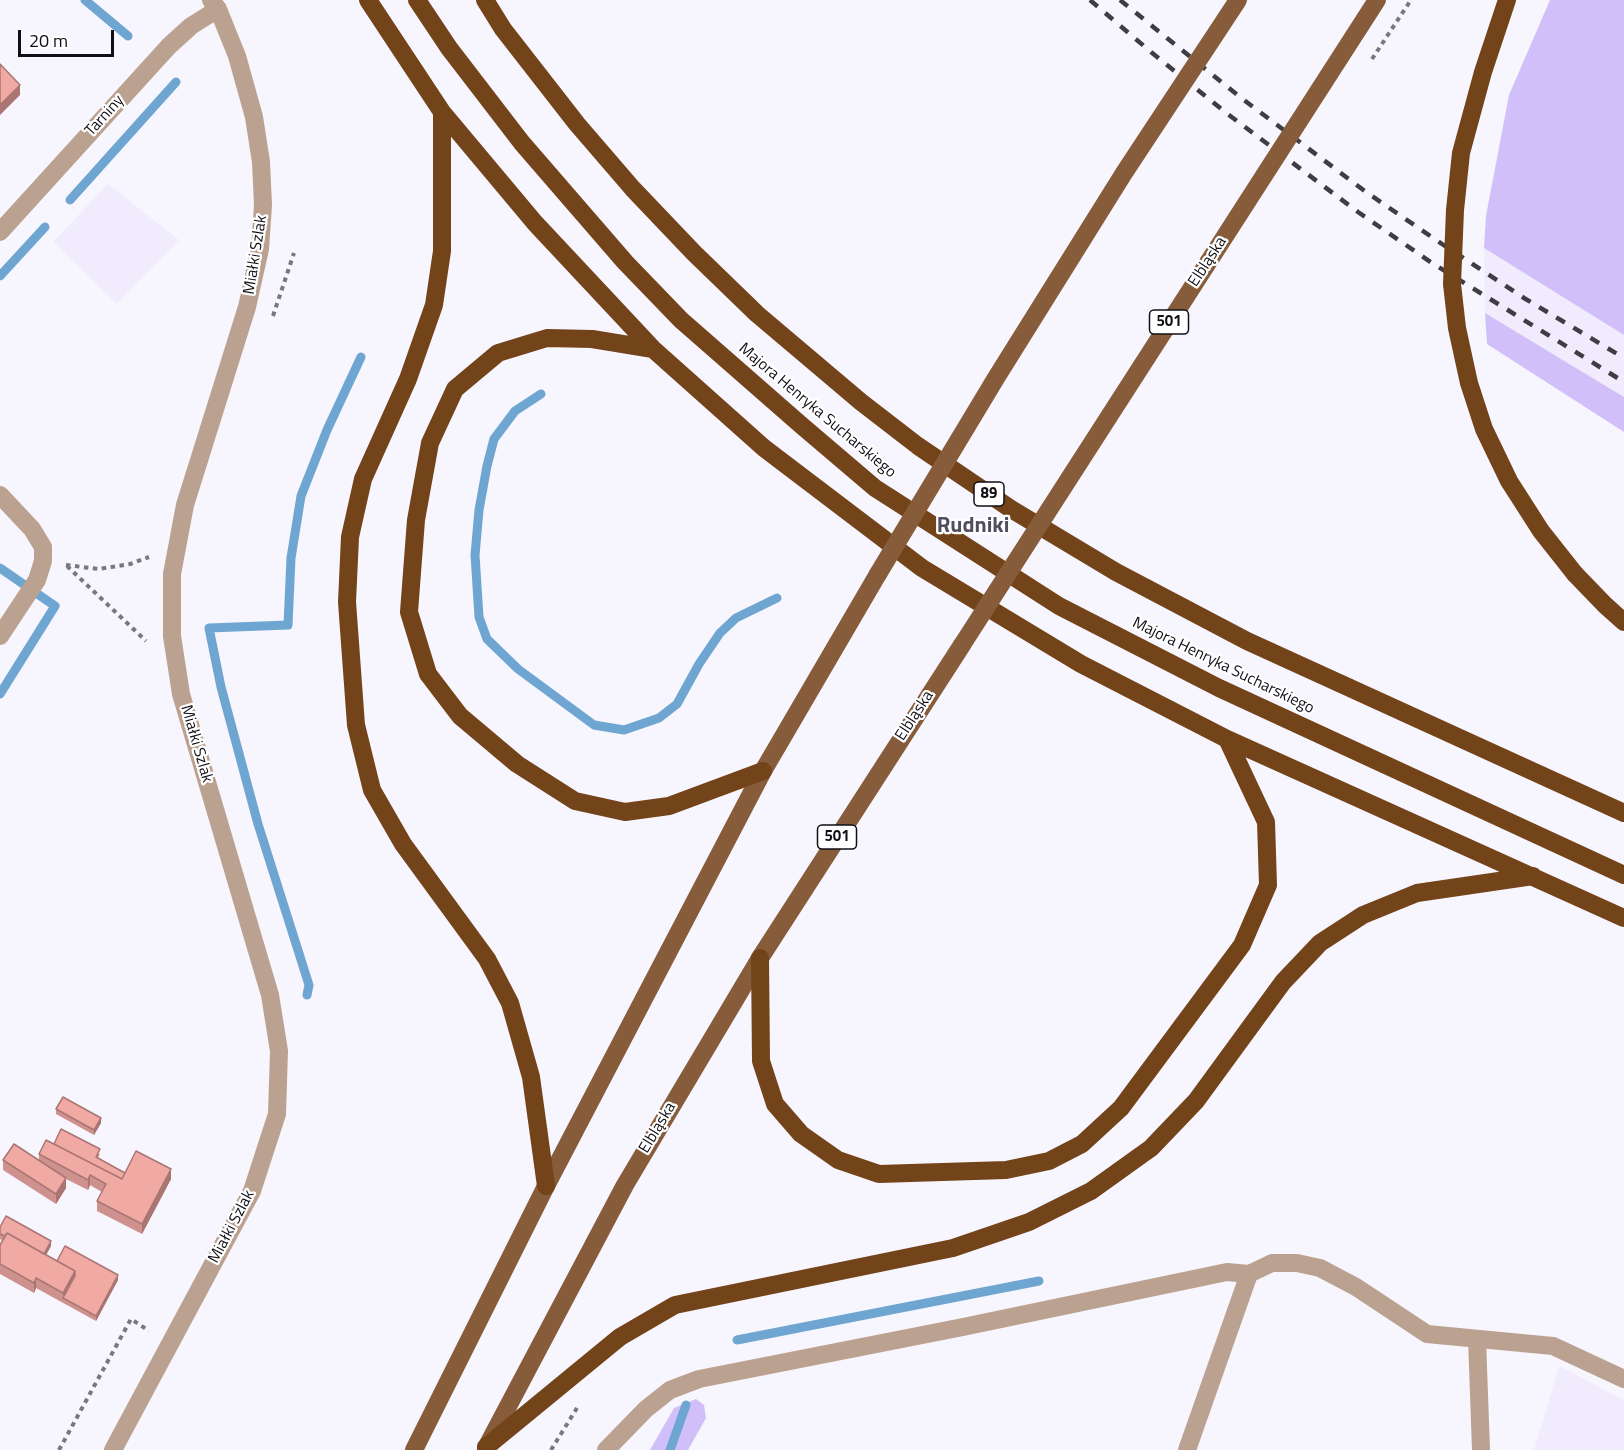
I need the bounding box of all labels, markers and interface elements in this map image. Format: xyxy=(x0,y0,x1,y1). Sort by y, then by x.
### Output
scale bar xyxy=(21,18,117,56)
text: 20 m xyxy=(29,27,68,54)
street label: Tarniny xyxy=(82,91,128,141)
street label: Miałki Szlak xyxy=(240,214,272,296)
street label: Elbląska xyxy=(1185,233,1231,291)
road number: 501 xyxy=(1150,310,1188,334)
street label: Majora Henryka Sucharskiego xyxy=(734,339,900,483)
road number: 89 xyxy=(974,482,1004,506)
district label: Rudniki xyxy=(937,514,1009,540)
street label: Majora Henryka Sucharskiego xyxy=(1129,614,1317,718)
street label: Elbląska xyxy=(892,687,938,745)
street label: Miałki Szlak xyxy=(176,703,216,785)
road number: 501 xyxy=(818,825,856,849)
street label: Elbląska xyxy=(635,1099,681,1157)
street label: Miałki Szlak xyxy=(205,1187,259,1267)

